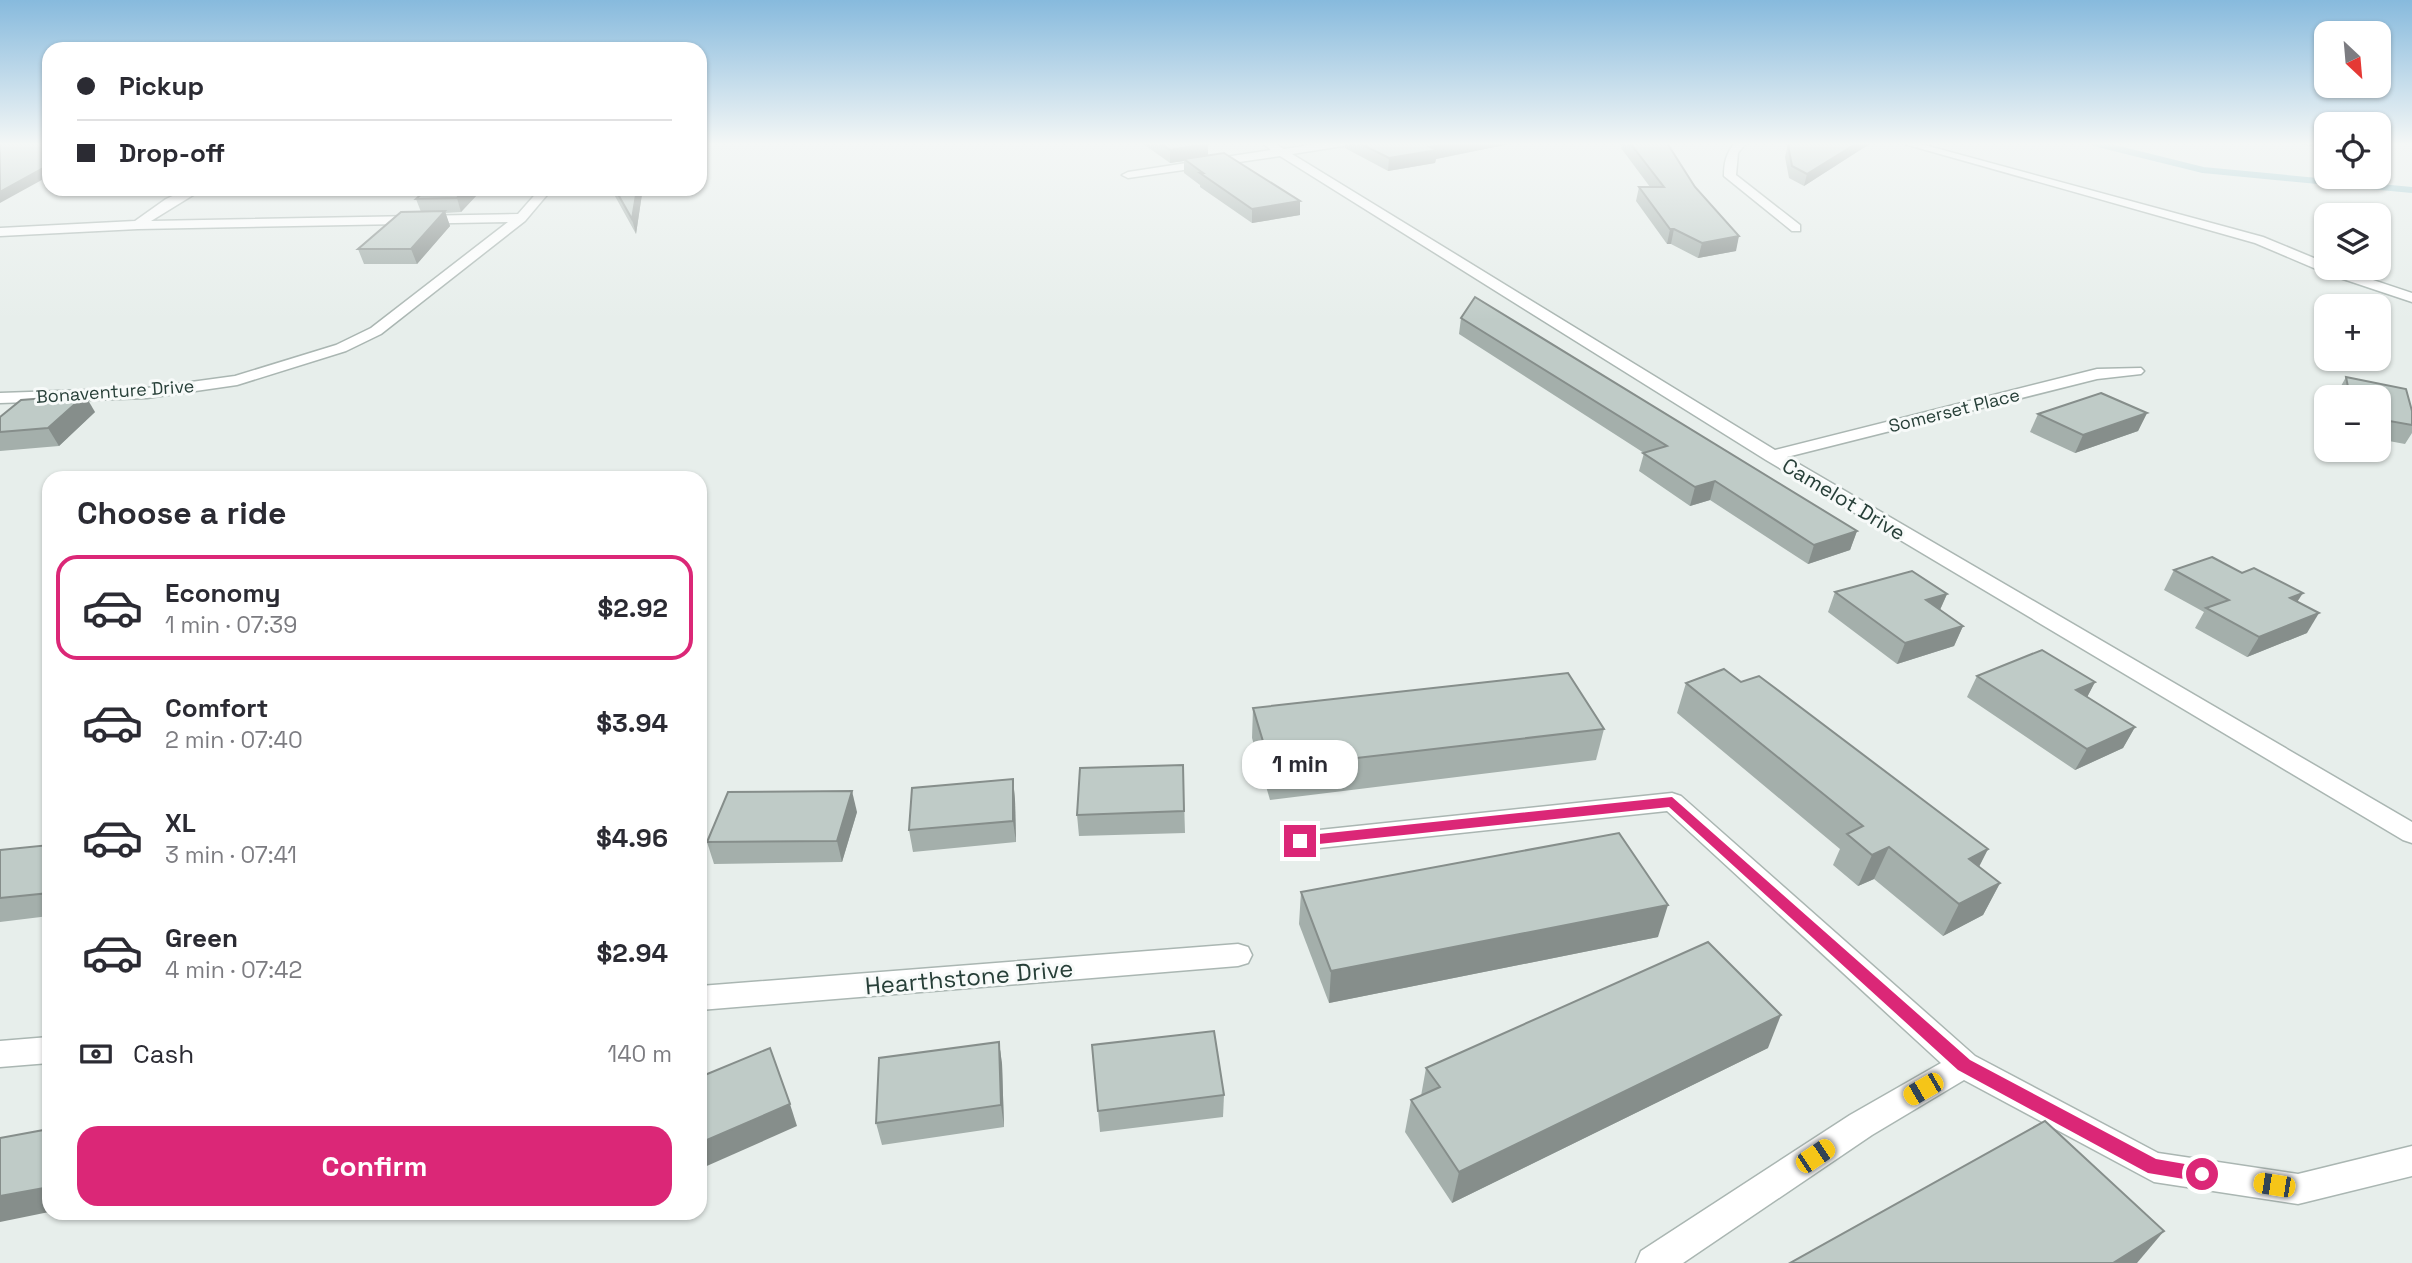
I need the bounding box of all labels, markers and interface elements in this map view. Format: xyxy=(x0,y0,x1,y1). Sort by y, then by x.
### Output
north arrow xyxy=(2314,21,2390,98)
map controls xyxy=(2314,21,2391,462)
text: Pickup xyxy=(119,69,204,103)
button: locate xyxy=(2314,112,2391,189)
text: Drop-off xyxy=(119,136,225,170)
button: layers xyxy=(2314,203,2391,280)
button: + xyxy=(2314,294,2391,371)
street label: Bonaventure Drive xyxy=(35,374,195,408)
street label: Somerset Place xyxy=(1886,383,2022,437)
button: − xyxy=(2314,385,2391,462)
street label: Camelot Drive xyxy=(1777,452,1911,546)
text: Choose a ride xyxy=(77,493,287,533)
icon: car xyxy=(81,576,144,639)
text: Economy xyxy=(165,576,281,610)
text: $2.92 xyxy=(598,591,668,625)
text: 1 min · 07:39 xyxy=(165,610,297,640)
icon: car xyxy=(81,691,144,754)
text: Comfort xyxy=(165,691,268,725)
text: $3.94 xyxy=(596,706,668,740)
text: 2 min · 07:40 xyxy=(165,725,303,755)
callout: 1 min xyxy=(1242,740,1358,788)
text: 1 min xyxy=(1272,749,1328,779)
icon: car xyxy=(81,806,144,869)
text: XL xyxy=(165,806,196,840)
text: $4.96 xyxy=(596,821,668,855)
route end xyxy=(1284,825,1316,857)
text: 3 min · 07:41 xyxy=(165,840,297,870)
icon: car xyxy=(81,921,144,984)
text: Green xyxy=(165,921,238,955)
text: $2.94 xyxy=(596,936,668,970)
street label: Hearthstone Drive xyxy=(864,952,1074,1002)
text: 4 min · 07:42 xyxy=(165,955,302,985)
icon: cash xyxy=(77,1035,115,1073)
text: Cash xyxy=(133,1037,194,1071)
text: 140 m xyxy=(608,1039,672,1069)
car xyxy=(1900,1069,1947,1109)
button: Confirm xyxy=(77,1126,672,1206)
car xyxy=(1792,1136,1839,1176)
route start xyxy=(2186,1158,2218,1190)
car xyxy=(2252,1171,2297,1199)

